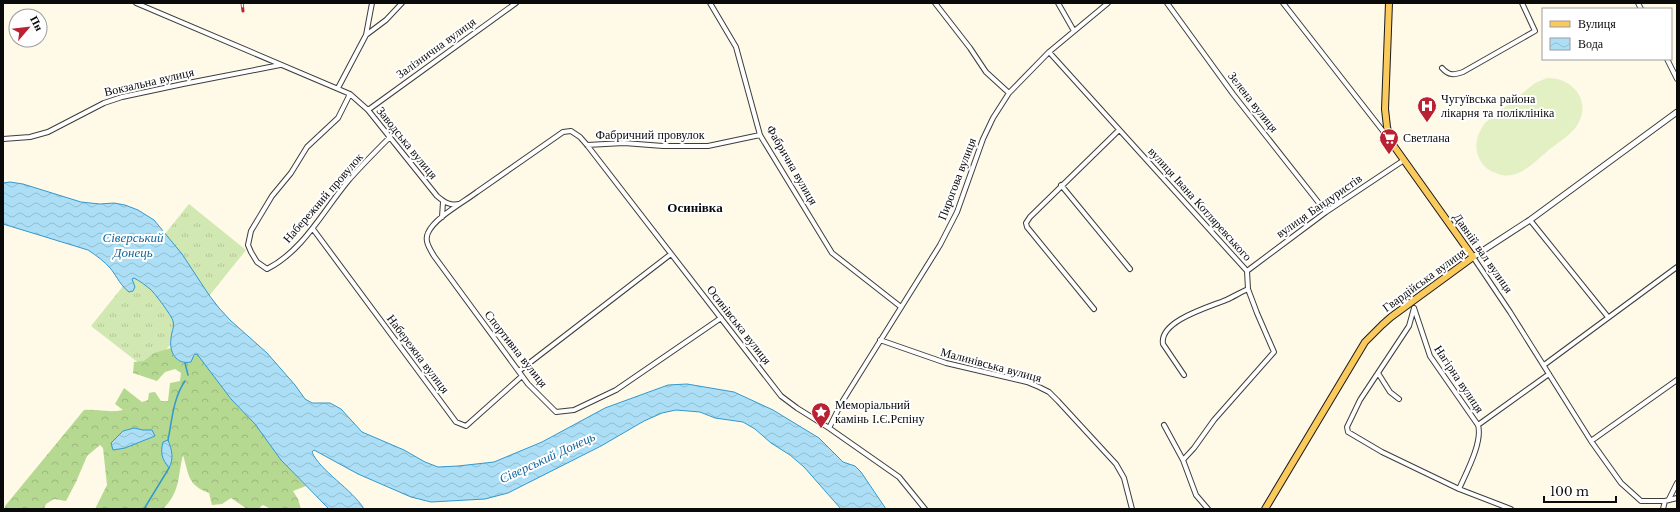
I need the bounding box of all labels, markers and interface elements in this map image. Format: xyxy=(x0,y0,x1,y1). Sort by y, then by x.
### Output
north arrow xyxy=(8,8,48,48)
legend xyxy=(1542,8,1672,60)
text: Пн xyxy=(27,13,47,34)
street label: Залізнична вулиця xyxy=(393,13,479,81)
text: Вулиця xyxy=(1578,16,1616,31)
text: Вода xyxy=(1578,36,1604,51)
street label: Вокзальна вулиця xyxy=(103,64,196,99)
street label: Зелена вулиця xyxy=(1225,68,1282,135)
place label: Чугуївська района лікарня та поліклініка xyxy=(1441,91,1555,120)
hospital icon: Чугуївська района лікарня та поліклініка xyxy=(1416,95,1438,123)
street label: Заводська вулиця xyxy=(374,103,442,182)
street label: Фабрична вулиця xyxy=(764,122,822,208)
street label: Фабричний провулок xyxy=(595,127,705,142)
supermarket icon: Светлана xyxy=(1378,127,1400,155)
place label: Светлана xyxy=(1403,130,1451,145)
street label: Пирогова вулиця xyxy=(934,135,979,222)
street label: вулиця Івана Котляревського xyxy=(1145,144,1255,264)
street label: Набережний провулок xyxy=(279,149,366,246)
street label: вулиця Бандуристів xyxy=(1273,170,1365,241)
district label: Осинівка xyxy=(667,199,723,216)
street label: Давній вал вулиця xyxy=(1450,210,1517,296)
water label: Сіверський Донець xyxy=(103,229,164,261)
street label: Гвардійська вулиця xyxy=(1379,244,1469,315)
street label: Осинівська вулиця xyxy=(704,282,775,368)
street label: Спортивна вулиця xyxy=(482,307,551,391)
street label: Набережна вулиця xyxy=(384,311,453,397)
street label: Нагірна вулиця xyxy=(1431,342,1488,416)
street label: Малинівська вулиця xyxy=(939,344,1044,385)
place label: Меморіальний камінь І.Є.Рєпіну xyxy=(835,397,925,426)
place icon: Меморіальний камінь І.Є.Рєпіну xyxy=(810,401,832,429)
water label: Сіверський Донець xyxy=(497,428,598,487)
scale bar xyxy=(1544,478,1616,504)
text: 100 m xyxy=(1550,484,1589,499)

